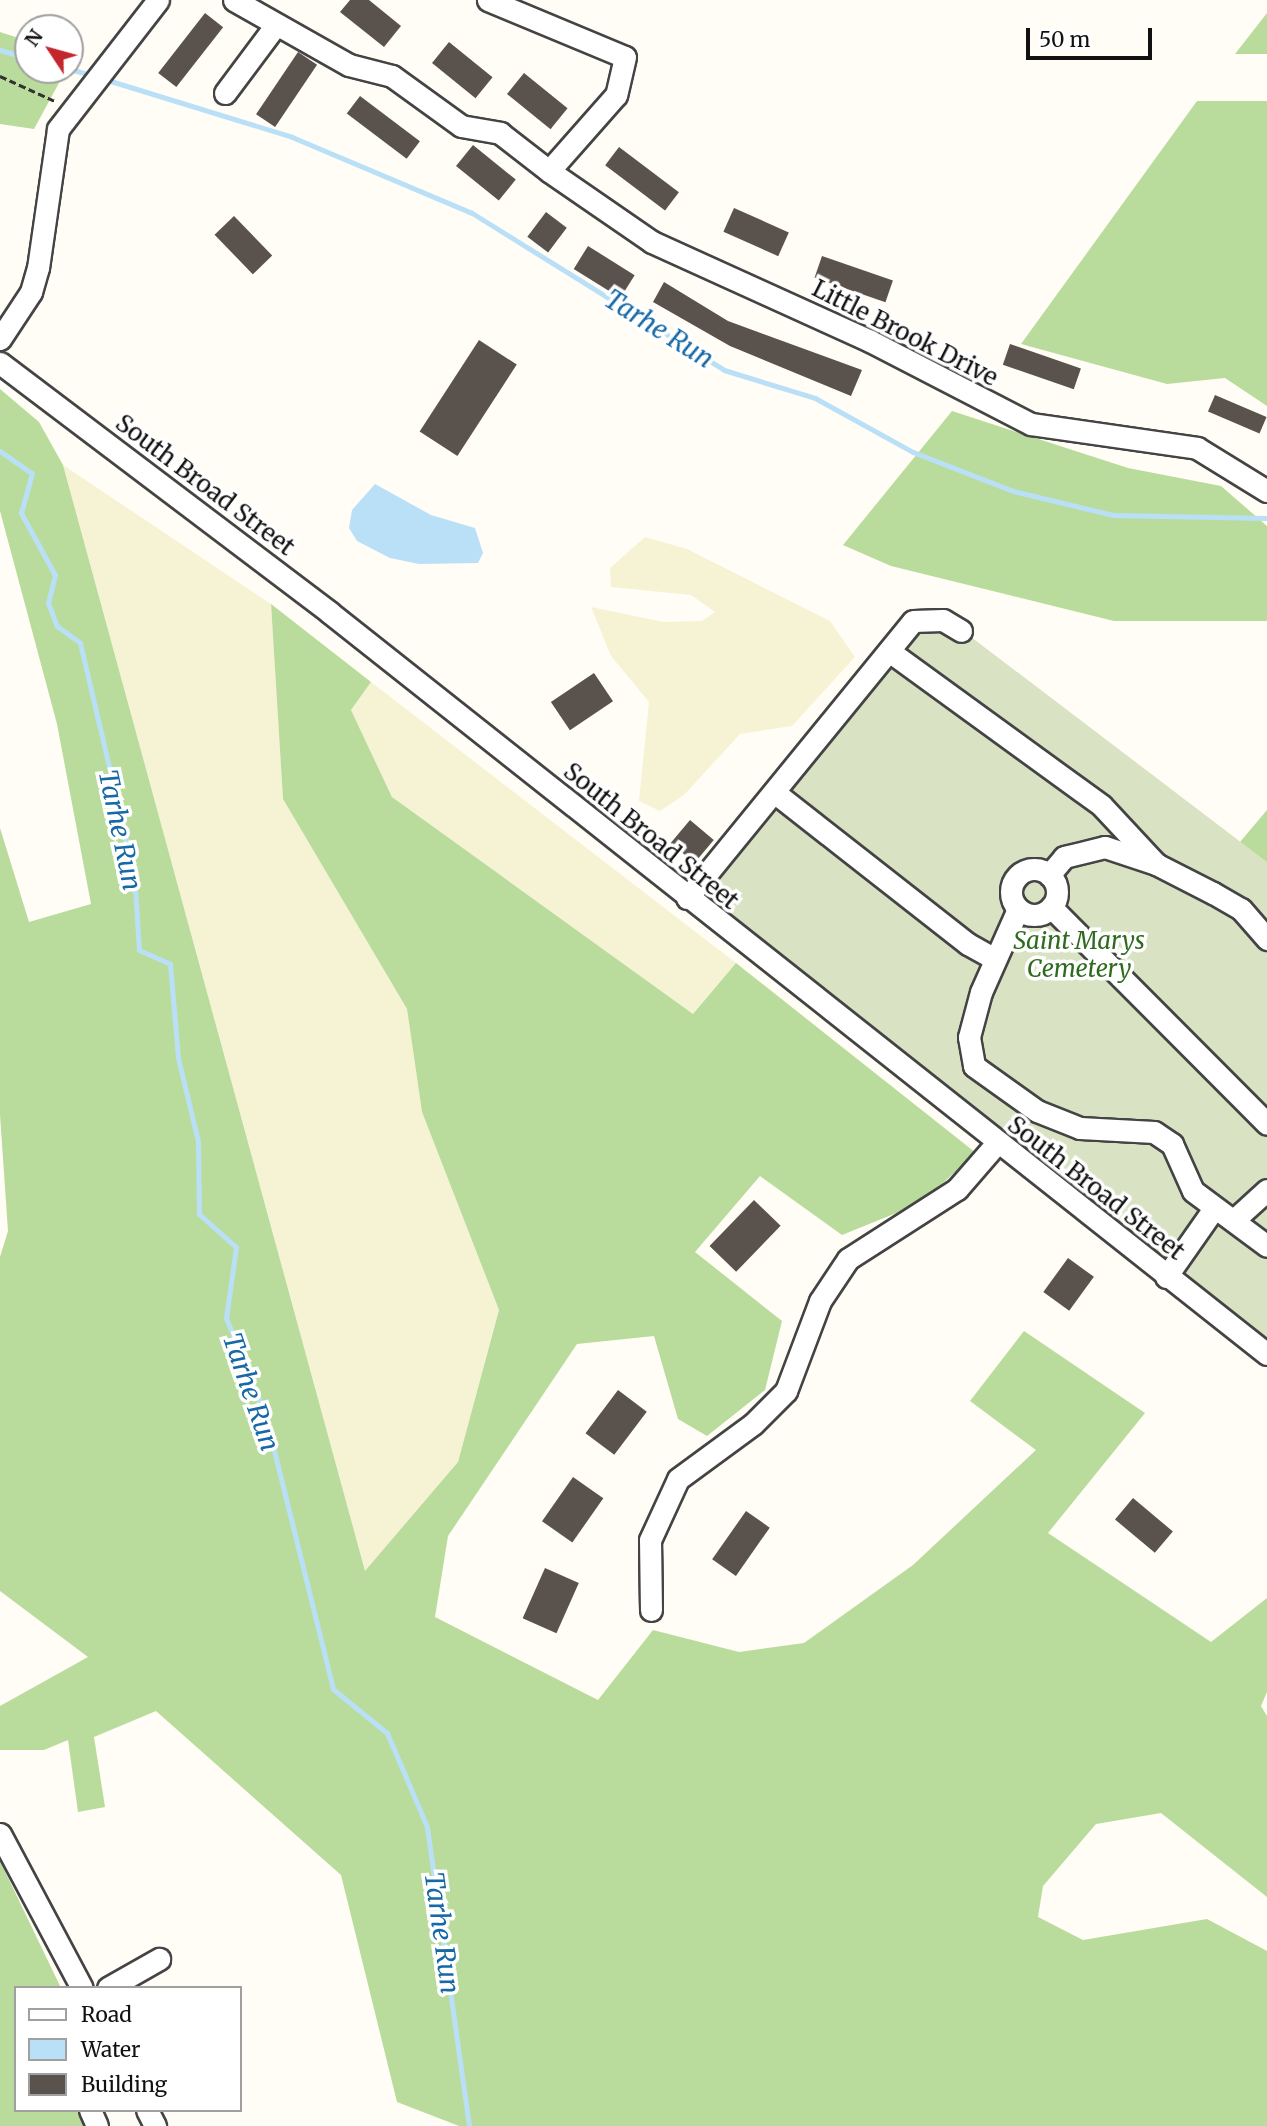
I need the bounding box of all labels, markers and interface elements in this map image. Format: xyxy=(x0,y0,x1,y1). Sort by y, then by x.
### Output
north arrow xyxy=(14,14,84,84)
scale bar xyxy=(1029,14,1155,58)
text: N xyxy=(20,25,48,51)
text: 50 m xyxy=(1039,26,1090,53)
street label: Little Brook Drive xyxy=(807,274,1003,392)
water label: Tarhe Run xyxy=(599,283,719,375)
street label: South Broad Street xyxy=(110,408,300,562)
street label: South Broad Street xyxy=(558,757,744,915)
water label: Tarhe Run xyxy=(92,767,148,893)
park label: Saint Marys Cemetery xyxy=(1013,927,1145,983)
street label: South Broad Street xyxy=(1002,1110,1190,1266)
water label: Tarhe Run xyxy=(216,1329,286,1455)
water label: Tarhe Run xyxy=(418,1870,466,1996)
legend xyxy=(14,1986,242,2112)
text: Road xyxy=(81,2001,132,2028)
text: Water xyxy=(81,2036,140,2063)
text: Building xyxy=(81,2071,167,2098)

